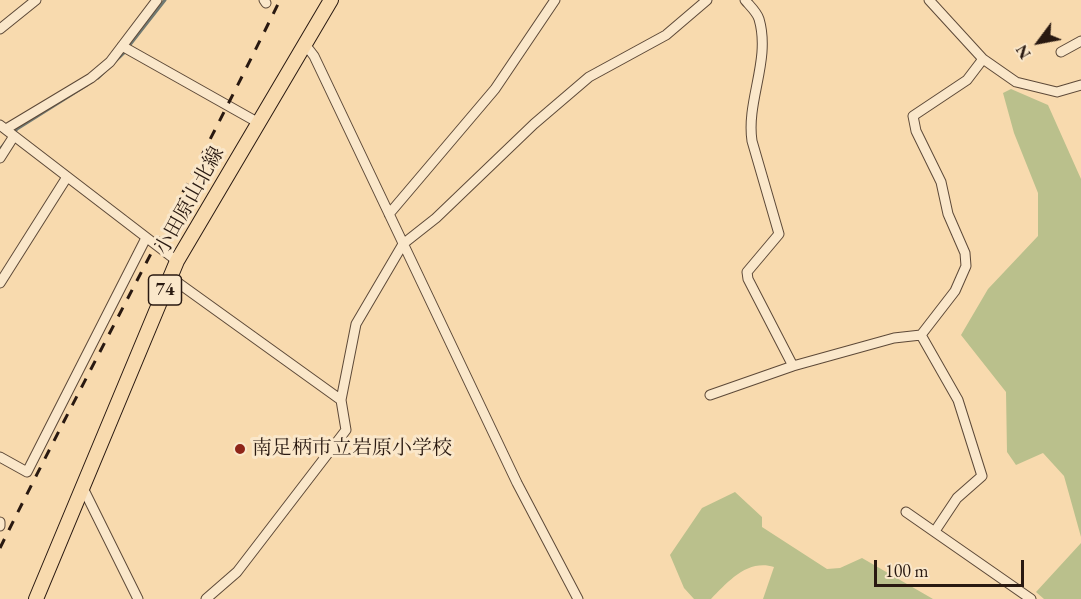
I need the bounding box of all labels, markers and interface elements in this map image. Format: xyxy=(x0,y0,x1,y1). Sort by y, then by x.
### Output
north arrow xyxy=(1009,12,1069,72)
text: N xyxy=(1011,41,1036,63)
street label: 小田原山北線 xyxy=(150,143,230,259)
road number: 74 xyxy=(148,275,182,305)
place label: 南足柄市立岩原小学校 xyxy=(252,437,452,461)
marker: 南足柄市立岩原小学校 xyxy=(233,442,247,456)
scale bar xyxy=(877,548,1027,586)
text: 100 m xyxy=(885,559,929,582)

